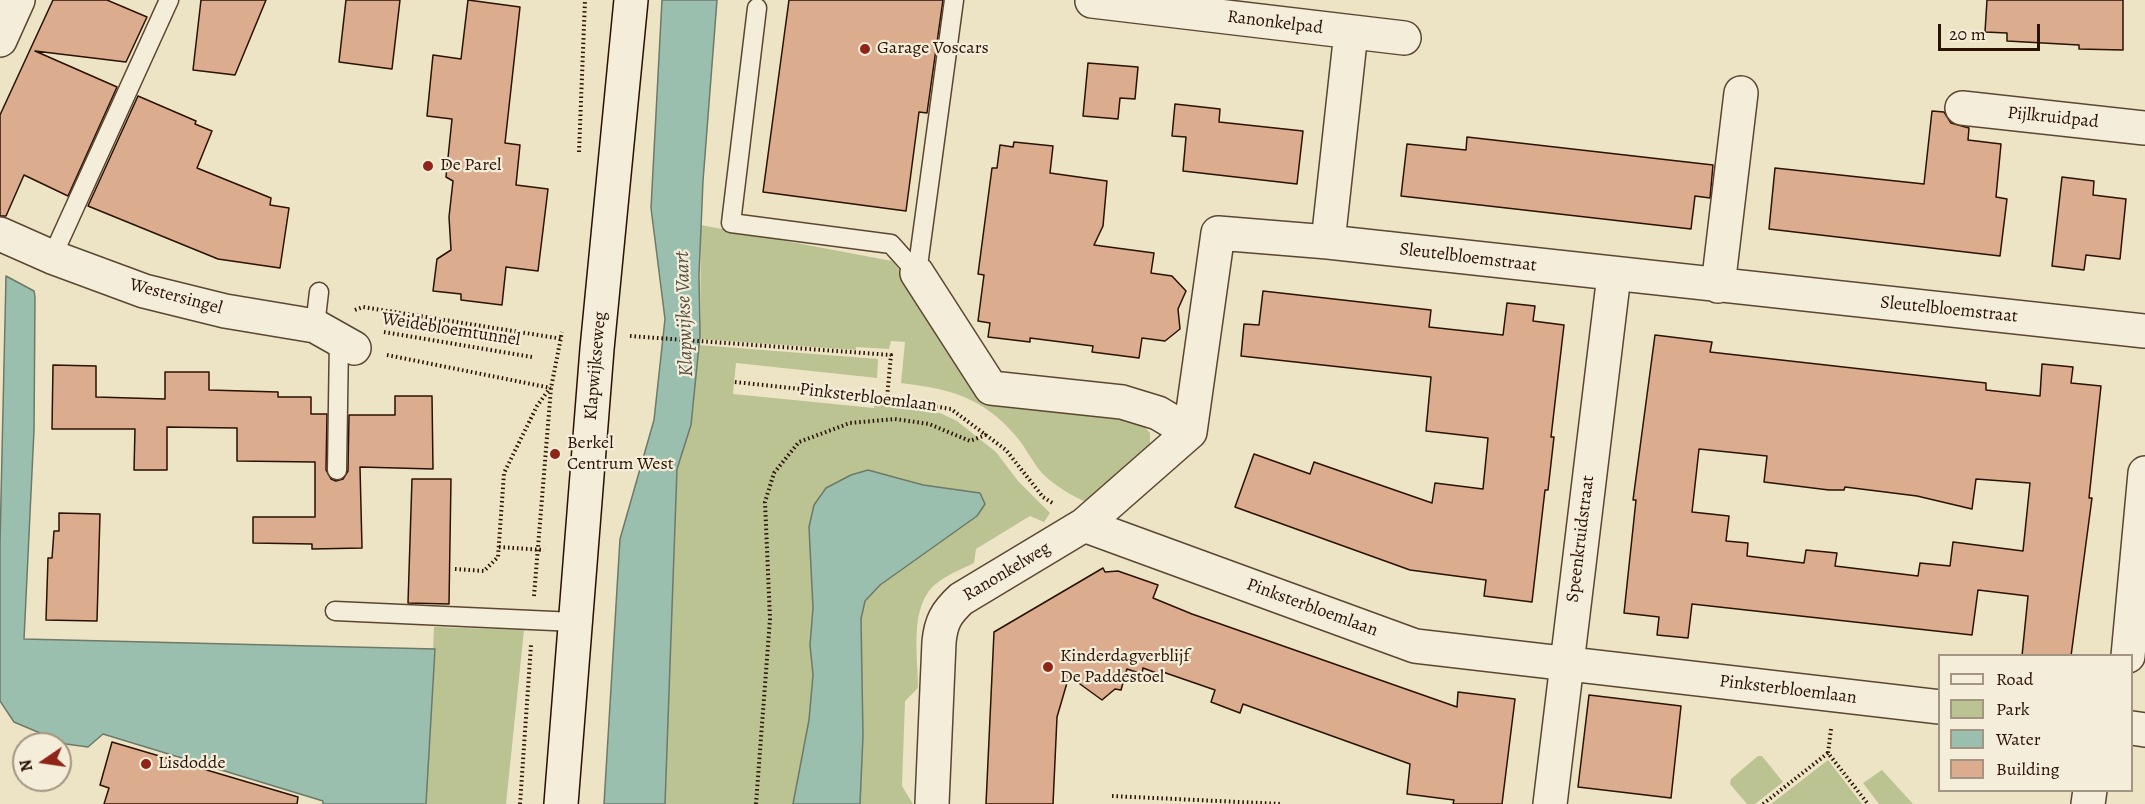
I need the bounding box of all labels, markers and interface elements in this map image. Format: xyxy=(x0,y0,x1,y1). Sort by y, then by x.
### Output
street label: Ranonkelpad xyxy=(1226,6,1324,40)
scale bar xyxy=(1941,12,2043,50)
text: 20 m xyxy=(1949,22,1986,46)
place label: Garage Voscars xyxy=(877,38,989,60)
marker: Garage Voscars xyxy=(858,42,872,56)
street label: Pijlkruidpad xyxy=(2006,102,2100,134)
place label: De Parel xyxy=(440,155,501,177)
marker: De Parel xyxy=(421,159,435,173)
street label: Sleutelbloemstraat xyxy=(1398,239,1538,277)
water label: Klapwijkse Vaart xyxy=(671,251,699,377)
street label: Westersingel xyxy=(127,274,225,320)
street label: Sleutelbloemstraat xyxy=(1879,292,2019,328)
street label: Weidebloemtunnel xyxy=(380,308,522,352)
street label: Klapwijkseweg xyxy=(580,311,612,421)
street label: Pinksterbloemlaan xyxy=(798,379,938,417)
place label: Berkel Centrum West xyxy=(567,433,674,476)
marker: Berkel Centrum West xyxy=(548,447,562,461)
street label: Speenkruidstraat xyxy=(1562,474,1600,604)
street label: Ranonkelweg xyxy=(959,537,1055,607)
street label: Pinksterbloemlaan xyxy=(1243,574,1381,642)
place label: Kinderdagverblijf De Paddestoel xyxy=(1060,646,1189,688)
legend xyxy=(1938,654,2133,792)
marker: Kinderdagverblijf De Paddestoel xyxy=(1041,660,1055,674)
text: Road xyxy=(1996,667,2033,691)
street label: Pinksterbloemlaan xyxy=(1718,671,1858,709)
text: Park xyxy=(1996,697,2030,721)
text: Water xyxy=(1996,727,2041,751)
north arrow xyxy=(12,732,72,792)
place label: Lisdodde xyxy=(158,753,225,775)
text: N xyxy=(14,757,38,774)
marker: Lisdodde xyxy=(139,757,153,771)
text: Building xyxy=(1996,757,2060,781)

